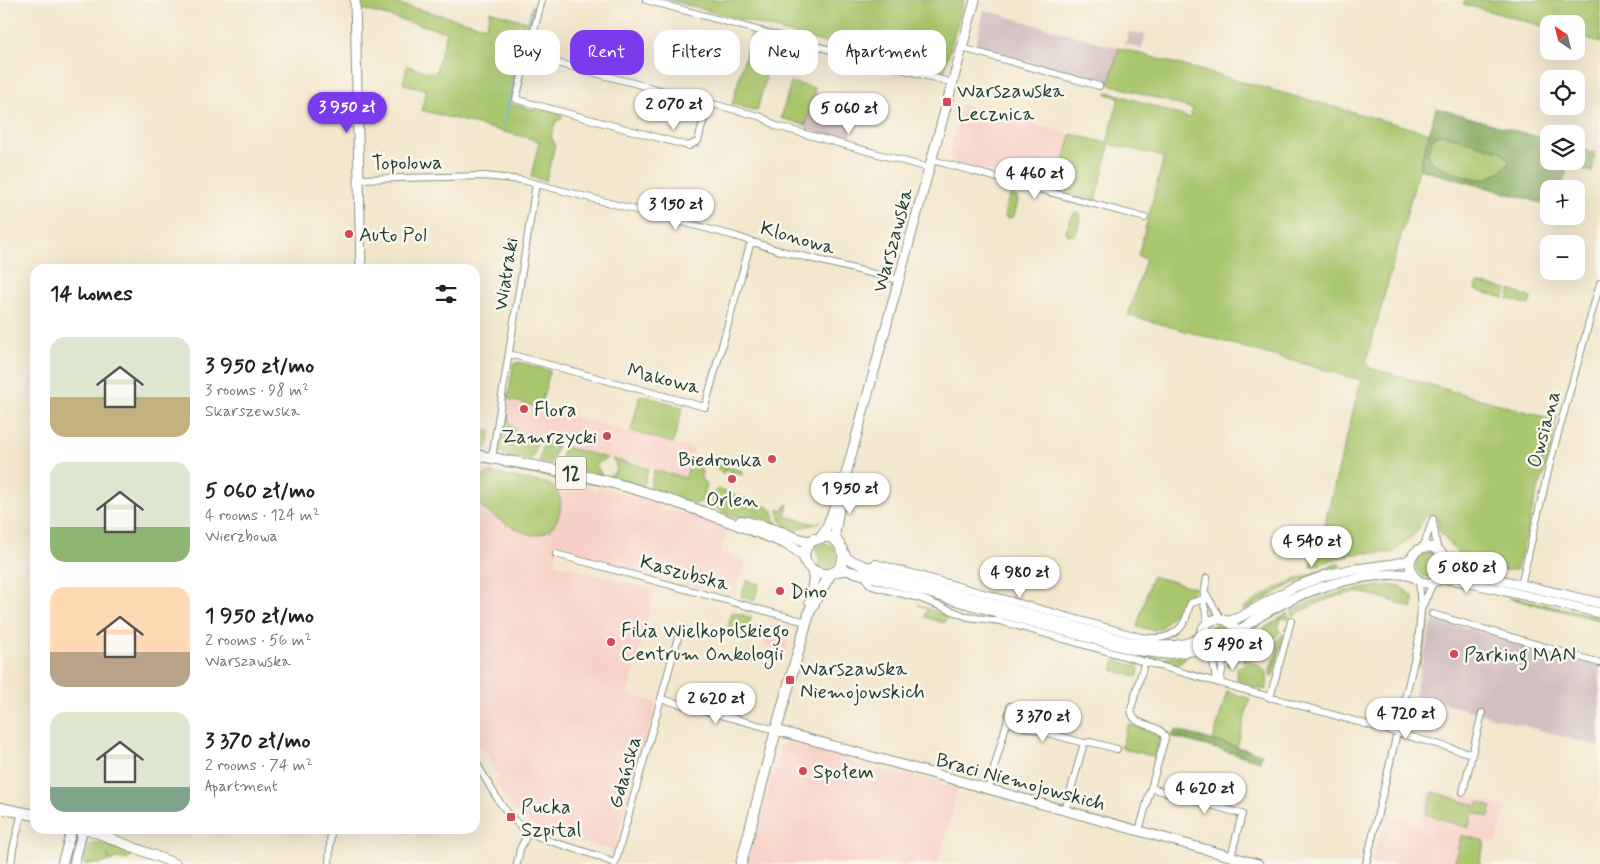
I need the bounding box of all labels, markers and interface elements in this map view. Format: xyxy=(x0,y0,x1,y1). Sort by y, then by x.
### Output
north arrow xyxy=(1540,15,1585,60)
map controls xyxy=(1540,15,1585,280)
chip: Buy xyxy=(495,30,560,75)
chip: Rent xyxy=(570,30,644,75)
chip: Filters xyxy=(654,30,740,75)
chip: New xyxy=(750,30,818,75)
chip: Apartment xyxy=(828,30,946,75)
button: locate xyxy=(1540,70,1585,115)
place label: Warszawska Lecznica xyxy=(957,78,1065,128)
pin: 2 070 zł xyxy=(622,88,726,131)
pin: 3 950 zł xyxy=(295,92,399,134)
pin: 5 060 zł xyxy=(797,92,901,135)
text: 2 070 zł xyxy=(646,94,702,115)
marker: Warszawska Lecznica xyxy=(941,96,953,108)
text: 3 950 zł xyxy=(319,97,375,118)
text: 5 060 zł xyxy=(820,98,878,119)
button: layers xyxy=(1540,125,1585,170)
street label: Topolowa xyxy=(371,149,443,178)
pin: 4 460 zł xyxy=(983,158,1087,200)
text: 4 460 zł xyxy=(1006,163,1064,184)
button: + xyxy=(1540,180,1585,225)
street label: Warszawska xyxy=(867,184,921,296)
pin: 3 150 zł xyxy=(624,188,728,231)
text: 3 150 zł xyxy=(649,194,703,215)
street label: Klonowa xyxy=(757,215,839,262)
place label: Auto Pol xyxy=(359,222,427,249)
marker: Auto Pol xyxy=(343,228,355,240)
button: − xyxy=(1540,235,1585,280)
street label: Wiatraki xyxy=(487,236,526,313)
text: 14 homes xyxy=(50,280,133,308)
icon: filters xyxy=(432,280,460,308)
text: 3 950 zł/mo xyxy=(205,352,314,380)
icon: home xyxy=(90,357,150,417)
street label: Makowa xyxy=(624,357,704,402)
text: 3 rooms · 98 m² xyxy=(205,380,309,401)
street label: Owsiana xyxy=(1521,388,1568,471)
place label: Flora xyxy=(534,397,577,424)
text: Skarszewska xyxy=(205,401,300,422)
marker: Flora xyxy=(518,403,530,415)
place label: Zamrzycki xyxy=(501,424,597,451)
marker: Zamrzycki xyxy=(601,430,613,442)
place label: Biedronka xyxy=(678,447,762,474)
marker: Biedronka xyxy=(766,453,778,465)
road number: 12 xyxy=(556,456,586,489)
pin: 1 950 zł xyxy=(798,472,902,515)
marker: Orlen xyxy=(726,473,738,485)
text: 5 060 zł/mo xyxy=(205,477,315,505)
text: 1 950 zł xyxy=(822,478,878,499)
icon: home xyxy=(90,482,150,542)
place label: Orlen xyxy=(706,487,758,514)
text: 4 rooms · 124 m² xyxy=(205,505,320,526)
text: Wierzbowa xyxy=(205,526,278,547)
pin: 4 540 zł xyxy=(1260,526,1364,568)
text: 4 540 zł xyxy=(1283,531,1341,552)
street label: Kaszubska xyxy=(637,549,733,599)
pin: 5 080 zł xyxy=(1415,552,1519,594)
pin: 4 980 zł xyxy=(968,556,1072,599)
text: 5 080 zł xyxy=(1438,557,1496,578)
text: 4 980 zł xyxy=(991,562,1049,583)
place label: Dino xyxy=(790,579,827,606)
marker: Dino xyxy=(774,585,786,597)
text: 1 950 zł/mo xyxy=(205,602,314,630)
icon: home xyxy=(90,607,150,667)
place label: Filia Wielkopolskiego Centrum Onkologii xyxy=(621,618,789,669)
pin: 5 490 zł xyxy=(1181,628,1285,671)
text: 2 rooms · 56 m² xyxy=(205,630,312,651)
text: 5 490 zł xyxy=(1204,634,1262,655)
marker: Filia Wielkopolskiego Centrum Onkologii xyxy=(605,636,617,648)
place label: Parking MAN xyxy=(1464,642,1576,671)
marker: Parking MAN xyxy=(1448,648,1460,660)
text: Warszawska xyxy=(205,651,291,672)
place label: Warszawska Niemojowskich xyxy=(800,656,925,706)
marker: Warszawska Niemojowskich xyxy=(784,674,796,686)
pin: 2 620 zł xyxy=(664,682,768,725)
text: 2 620 zł xyxy=(687,688,745,709)
pin: 4 720 zł xyxy=(1354,698,1458,740)
pin: 3 370 zł xyxy=(991,700,1095,743)
text: 4 720 zł xyxy=(1377,703,1435,724)
text: 3 370 zł xyxy=(1016,706,1070,727)
text: 3 370 zł/mo xyxy=(205,727,311,755)
icon: home xyxy=(90,732,150,792)
street label: Gdańska xyxy=(602,733,649,812)
street label: Braci Niemojowskich xyxy=(933,747,1108,818)
text: 2 rooms · 74 m² xyxy=(205,755,313,776)
place label: Społem xyxy=(813,759,874,786)
marker: Społem xyxy=(797,765,809,777)
pin: 4 620 zł xyxy=(1153,772,1257,815)
text: Apartment xyxy=(205,776,278,797)
text: 4 620 zł xyxy=(1176,778,1234,799)
place label: Pucka Szpital xyxy=(521,794,581,844)
marker: Pucka Szpital xyxy=(505,811,517,823)

